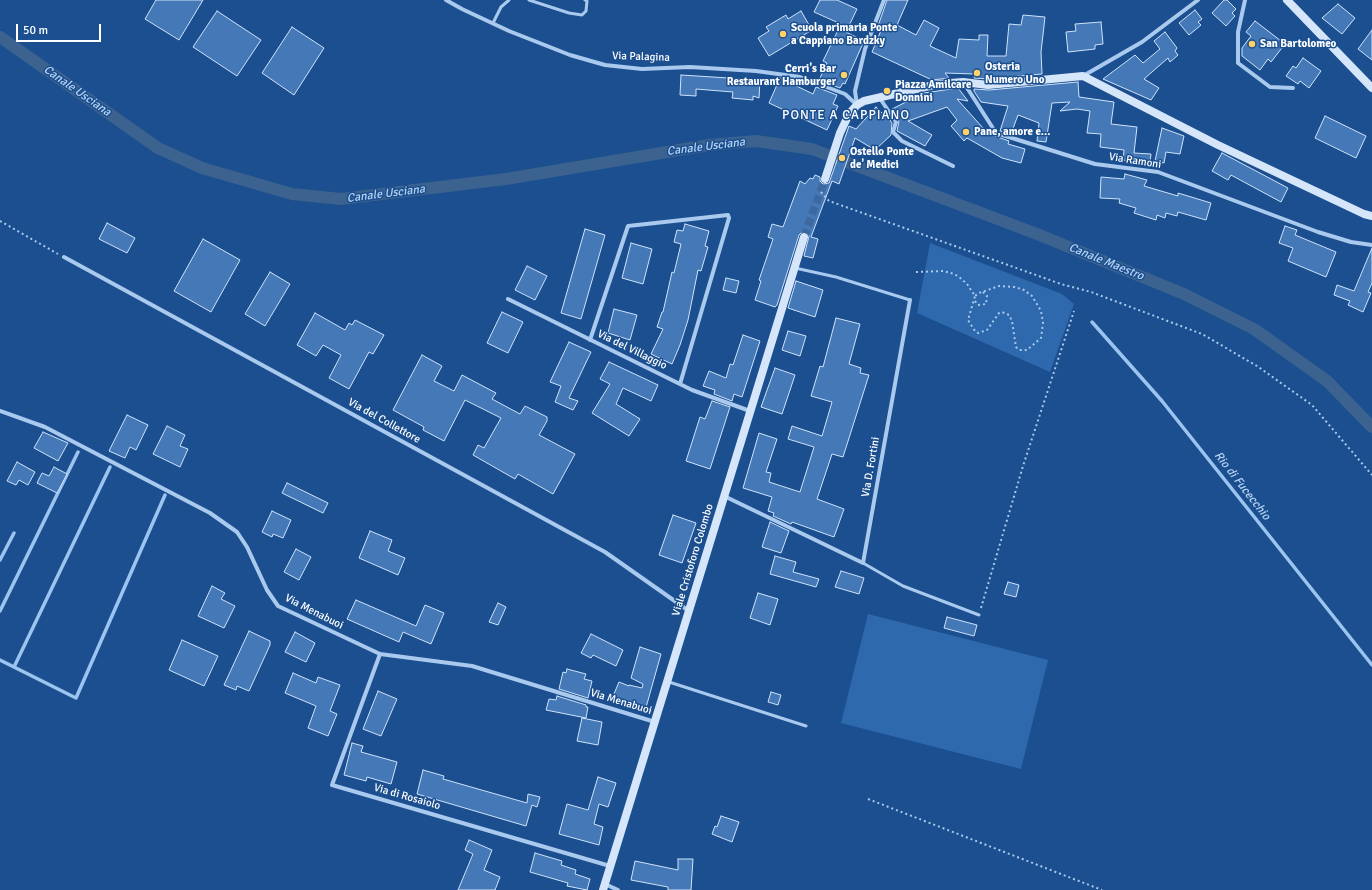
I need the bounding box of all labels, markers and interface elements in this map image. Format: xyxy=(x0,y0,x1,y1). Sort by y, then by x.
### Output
scale bar xyxy=(18,16,103,42)
place label: Scuola primaria Ponte a Cappiano Bardzky xyxy=(791,21,897,47)
text: 50 m xyxy=(23,23,48,38)
marker: Scuola primaria Ponte a Cappiano Bardzky xyxy=(778,29,788,39)
place label: San Bartolomeo xyxy=(1260,37,1336,51)
marker: San Bartolomeo xyxy=(1247,39,1257,49)
street label: Via Palagina xyxy=(612,49,670,65)
place label: Osteria Numero Uno xyxy=(985,60,1045,86)
place label: Cerri's Bar Restaurant Hamburger xyxy=(727,62,836,88)
water label: Canale Usciana xyxy=(41,63,113,119)
marker: Osteria Numero Uno xyxy=(972,68,982,78)
marker: Cerri's Bar Restaurant Hamburger xyxy=(839,70,849,80)
place label: Piazza Amilcare Donnini xyxy=(895,78,971,104)
marker: Piazza Amilcare Donnini xyxy=(882,86,892,96)
district label: PONTE A CAPPIANO xyxy=(782,108,910,124)
place label: Pane, amore e... xyxy=(974,125,1050,139)
marker: Pane, amore e... xyxy=(961,127,971,137)
water label: Canale Usciana xyxy=(666,135,746,159)
place label: Ostello Ponte de' Medici xyxy=(850,145,914,171)
street label: Via Ramoni xyxy=(1108,150,1162,172)
marker: Ostello Ponte de' Medici xyxy=(837,153,847,163)
water label: Canale Usciana xyxy=(346,182,426,206)
water label: Canale Maestro xyxy=(1066,240,1146,284)
street label: Via del Villaggio xyxy=(595,327,669,373)
street label: Via del Collettore xyxy=(345,396,423,446)
street label: Via D. Fortini xyxy=(859,436,883,498)
water label: Rio di Fucecchio xyxy=(1211,449,1273,523)
street label: Viale Cristoforo Colombo xyxy=(670,502,716,618)
street label: Via Menabuoi xyxy=(283,592,345,632)
street label: Via Menabuoi xyxy=(589,686,653,718)
street label: Via di Rosaiolo xyxy=(372,781,442,813)

